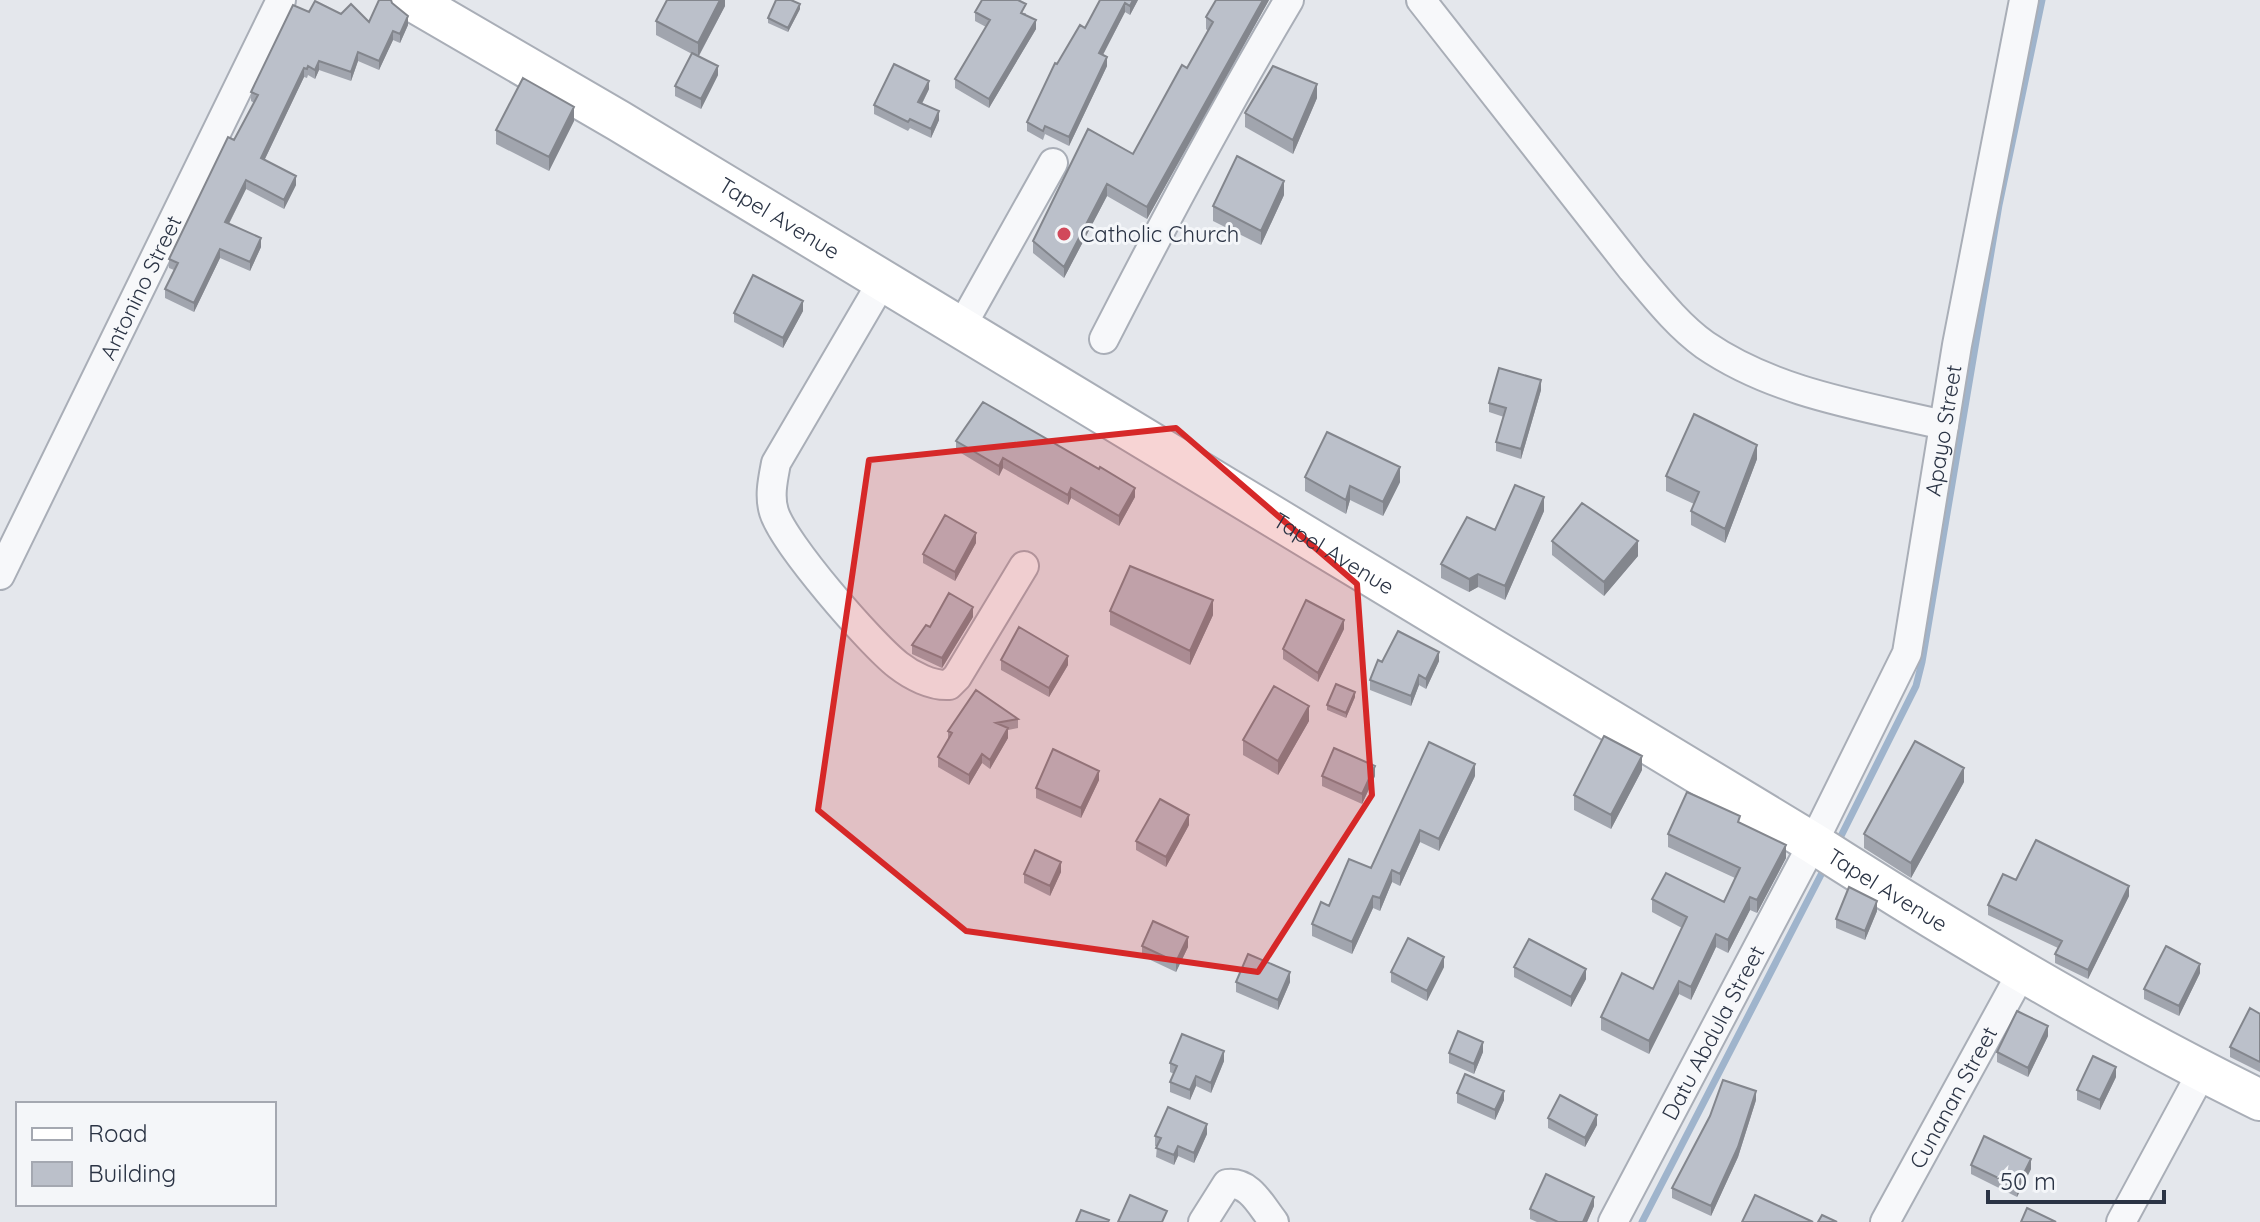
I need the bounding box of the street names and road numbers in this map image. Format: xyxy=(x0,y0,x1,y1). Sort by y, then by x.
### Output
street label: Tapel Avenue xyxy=(714,171,845,265)
street label: Antonino Street xyxy=(93,211,188,364)
street label: Apayo Street xyxy=(1919,363,1968,498)
street label: Tapel Avenue xyxy=(1268,506,1400,601)
street label: Tapel Avenue xyxy=(1822,842,1953,938)
street label: Datu Abdula Street xyxy=(1655,941,1770,1125)
street label: Cunanan Street xyxy=(1903,1021,2003,1173)

